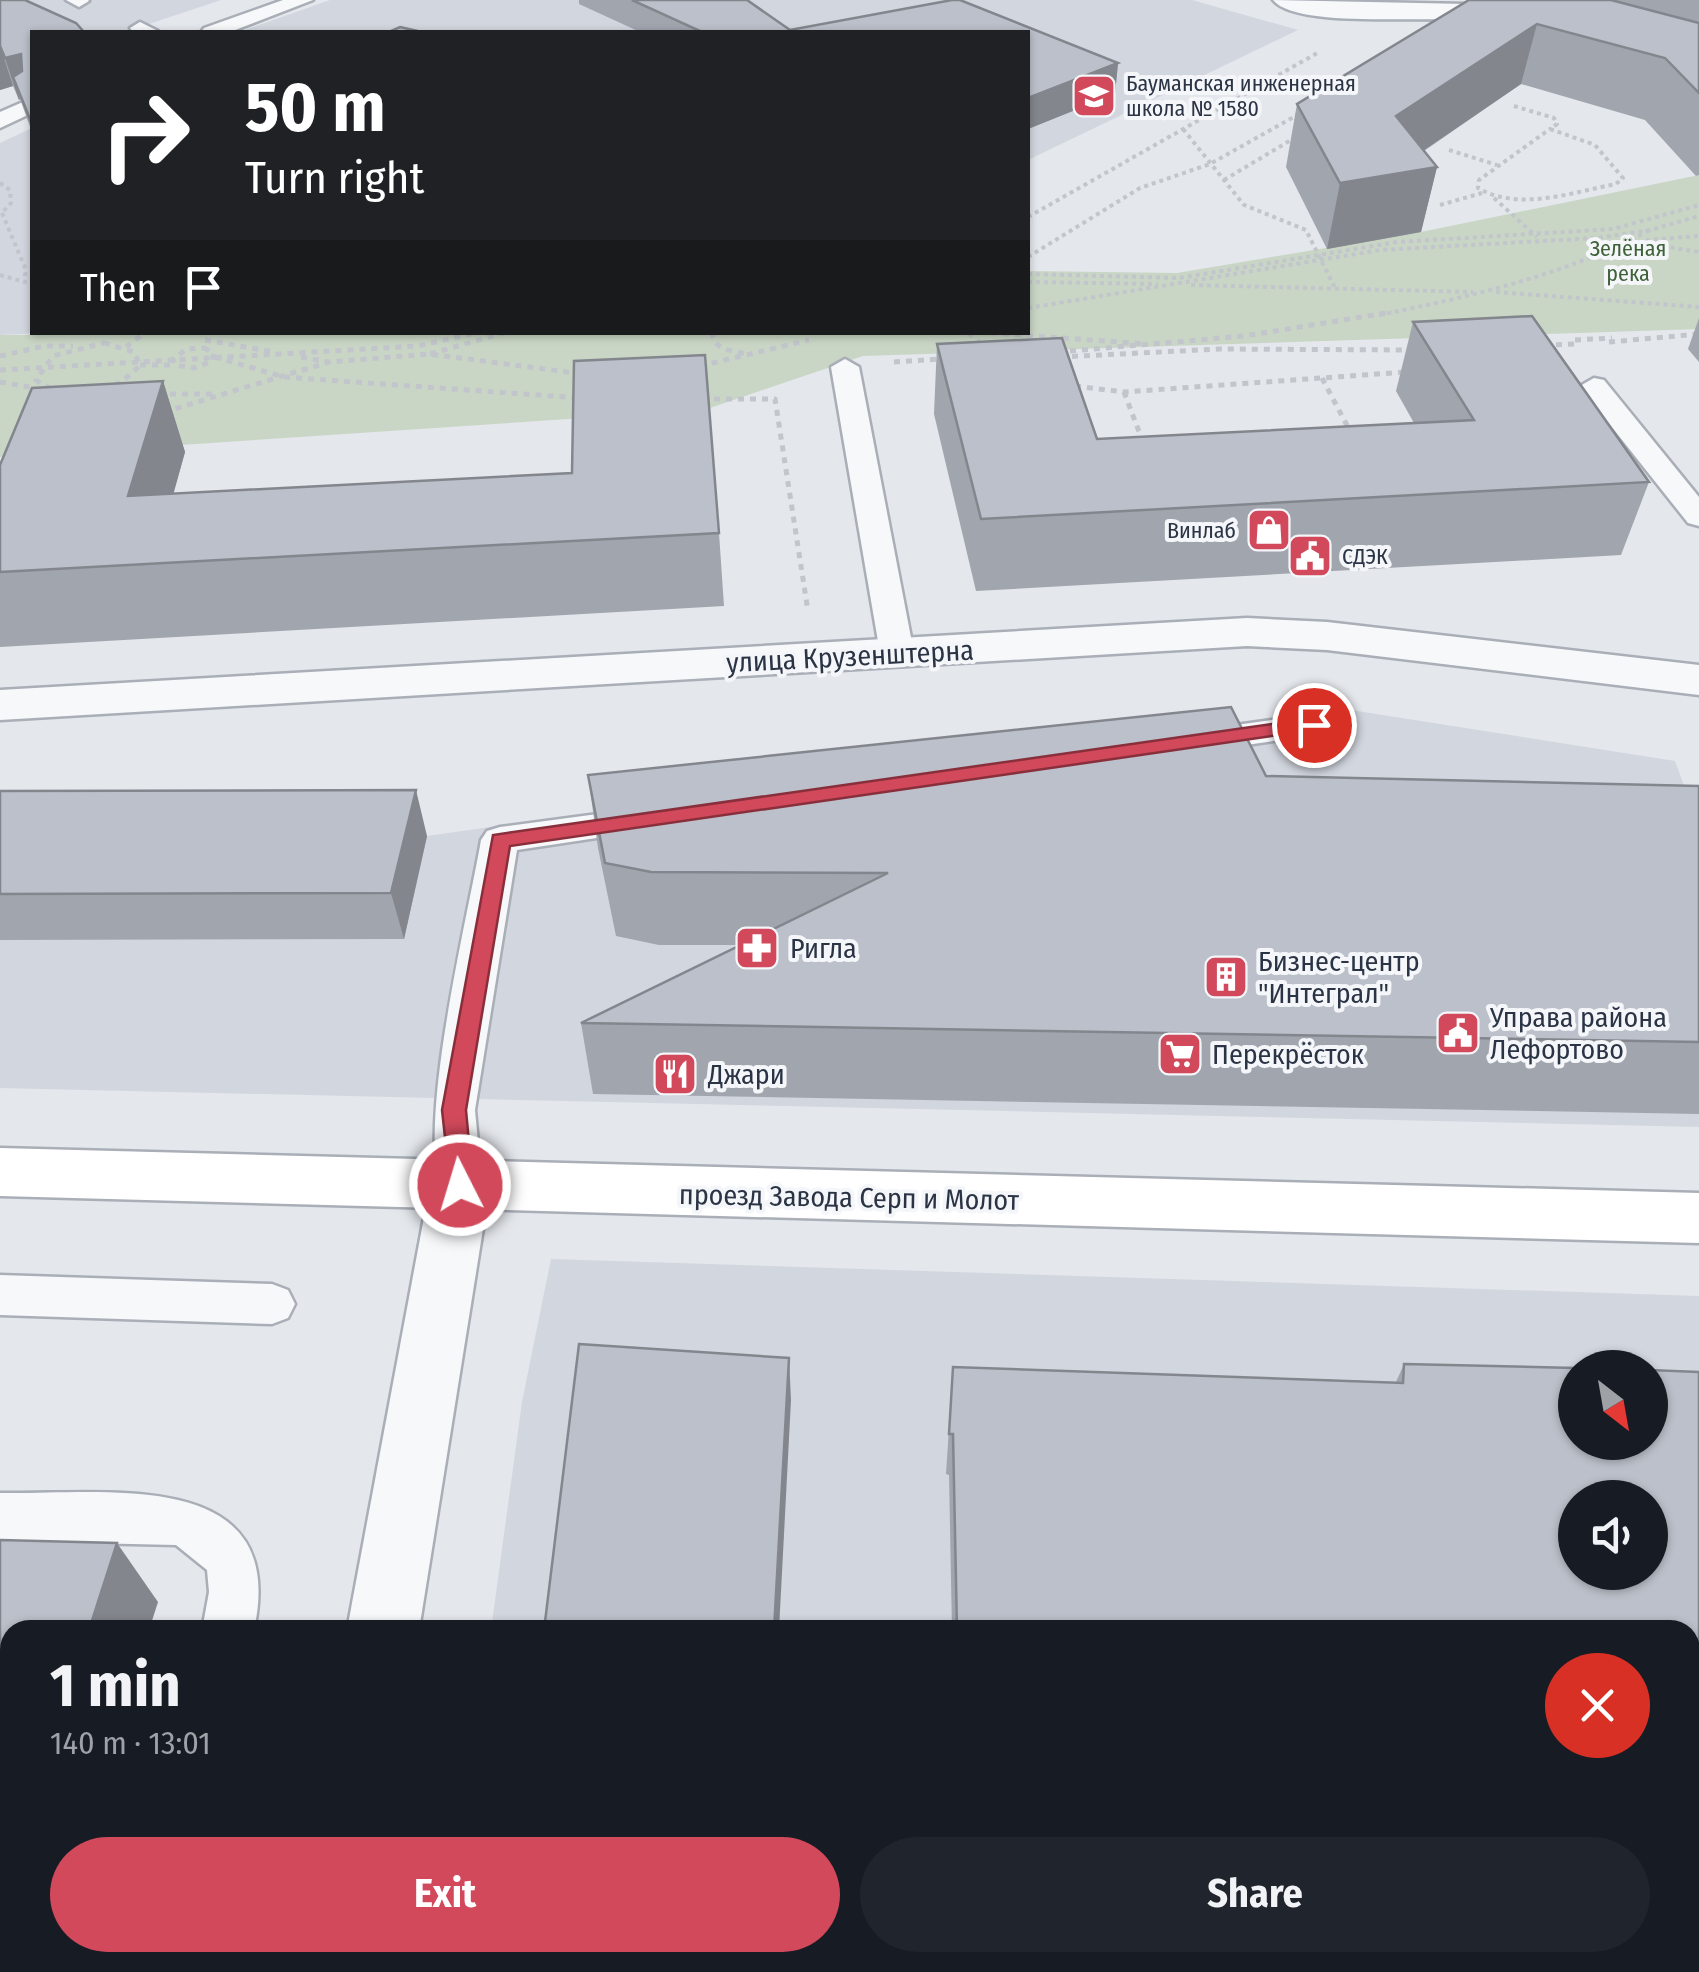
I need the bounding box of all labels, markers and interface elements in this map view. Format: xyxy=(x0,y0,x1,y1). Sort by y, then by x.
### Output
text: 50 m xyxy=(245,66,386,150)
icon: right xyxy=(80,70,210,200)
place label: Бауманская инженерная школа № 1580 xyxy=(1126,70,1356,122)
school or university icon: Бауманская инженерная школа № 1580 xyxy=(1071,73,1117,119)
text: Turn right xyxy=(245,151,424,205)
park label: Зелёная река xyxy=(1590,235,1666,287)
icon: arrive xyxy=(176,260,231,315)
text: Then xyxy=(80,265,156,311)
shop icon: Винлаб xyxy=(1246,507,1292,553)
place label: Винлаб xyxy=(1167,517,1236,544)
public building icon: СДЭК xyxy=(1287,533,1333,579)
place label: СДЭК xyxy=(1342,543,1388,570)
street label: улица Крузенштерна xyxy=(725,634,975,679)
pin xyxy=(1272,683,1357,768)
icon: arrive xyxy=(1287,698,1342,753)
pharmacy icon: Ригла xyxy=(734,925,780,971)
place label: Ригла xyxy=(790,932,857,965)
place label: Бизнес-центр "Интеграл" xyxy=(1258,945,1420,1010)
building icon: Бизнес-центр "Интеграл" xyxy=(1203,954,1249,1000)
place label: Управа района Лефортово xyxy=(1489,1001,1667,1066)
public building icon: Управа района Лефортово xyxy=(1435,1010,1481,1056)
supermarket icon: Перекрёсток xyxy=(1157,1031,1203,1077)
place label: Перекрёсток xyxy=(1212,1038,1364,1071)
restaurant icon: Джари xyxy=(652,1051,698,1097)
place label: Джари xyxy=(707,1058,785,1091)
position arrow xyxy=(408,1133,512,1237)
street label: проезд Завода Серп и Молот xyxy=(679,1178,1020,1217)
north arrow xyxy=(1558,1350,1668,1460)
map controls xyxy=(1558,1350,1668,1590)
button: sound xyxy=(1558,1480,1668,1590)
text: 1 min xyxy=(50,1650,181,1722)
button: close xyxy=(1545,1653,1650,1758)
text: 140 m · 13:01 xyxy=(50,1724,211,1762)
button: Exit xyxy=(50,1837,840,1952)
button: Share xyxy=(860,1837,1650,1952)

